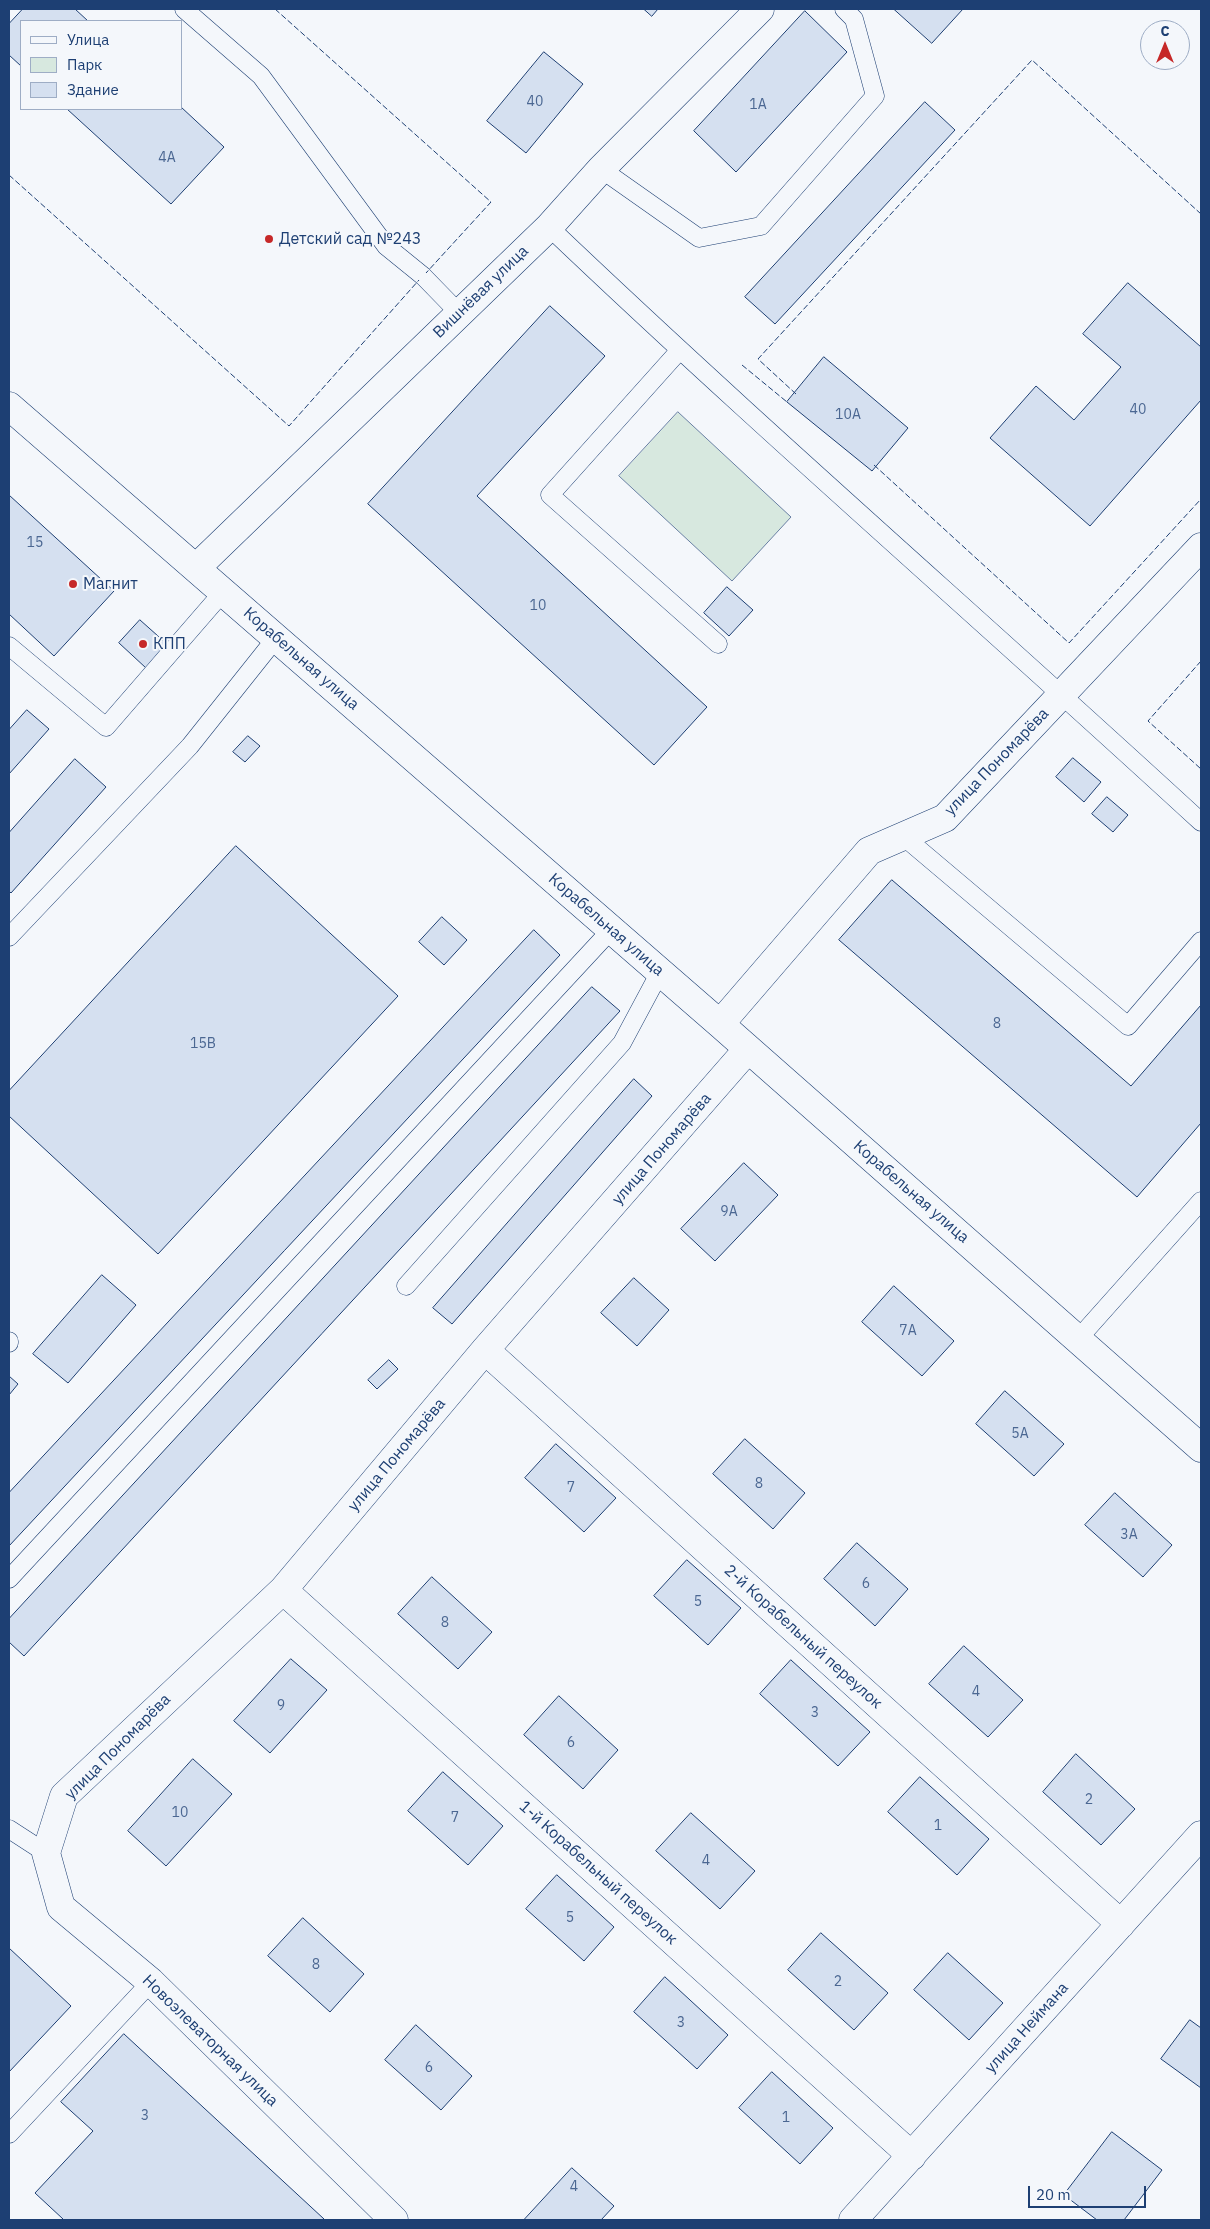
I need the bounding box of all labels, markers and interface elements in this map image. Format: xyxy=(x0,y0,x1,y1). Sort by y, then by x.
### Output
legend xyxy=(20,20,182,110)
north arrow xyxy=(1140,20,1190,70)
text: С xyxy=(1160,22,1170,40)
text: Улица xyxy=(67,30,109,49)
text: Парк xyxy=(67,55,102,74)
text: Здание xyxy=(67,80,119,99)
house number: 40 xyxy=(527,94,543,110)
house number: 1А xyxy=(749,97,767,113)
house number: 4А xyxy=(158,150,176,166)
place label: Детский сад №243 xyxy=(279,229,421,249)
marker: Детский сад №243 xyxy=(263,233,275,245)
street label: Вишнёвая улица xyxy=(429,242,533,342)
house number: 40 xyxy=(1130,402,1146,418)
house number: 10А xyxy=(835,407,861,423)
house number: 15 xyxy=(27,535,43,551)
place label: Магнит xyxy=(83,574,138,594)
marker: Магнит xyxy=(67,578,79,590)
house number: 10 xyxy=(530,598,546,614)
street label: Корабельная улица xyxy=(239,604,363,714)
place label: КПП xyxy=(153,634,186,654)
marker: КПП xyxy=(137,638,149,650)
street label: улица Пономарёва xyxy=(941,704,1053,820)
street label: Корабельная улица xyxy=(544,870,668,980)
house number: 8 xyxy=(993,1016,1001,1032)
house number: 15В xyxy=(190,1036,216,1052)
street label: улица Пономарёва xyxy=(608,1089,716,1209)
street label: Корабельная улица xyxy=(849,1137,973,1247)
house number: 9А xyxy=(720,1204,738,1220)
house number: 7А xyxy=(899,1323,917,1339)
street label: улица Пономарёва xyxy=(344,1395,450,1515)
house number: 5А xyxy=(1011,1426,1029,1442)
house number: 8 xyxy=(755,1476,763,1492)
house number: 7 xyxy=(567,1480,575,1496)
house number: 3А xyxy=(1120,1527,1138,1543)
street label: 2-й Корабельный переулок xyxy=(720,1561,886,1713)
house number: 6 xyxy=(862,1576,870,1592)
house number: 5 xyxy=(694,1594,702,1610)
house number: 8 xyxy=(441,1615,449,1631)
house number: 4 xyxy=(972,1684,980,1700)
street label: улица Пономарёва xyxy=(61,1690,175,1804)
house number: 9 xyxy=(277,1698,285,1714)
house number: 3 xyxy=(811,1705,819,1721)
house number: 6 xyxy=(567,1735,575,1751)
house number: 2 xyxy=(1085,1792,1093,1808)
street label: 1-й Корабельный переулок xyxy=(515,1797,681,1949)
house number: 10 xyxy=(172,1805,188,1821)
house number: 7 xyxy=(451,1810,459,1826)
house number: 1 xyxy=(934,1818,942,1834)
house number: 4 xyxy=(702,1853,710,1869)
house number: 5 xyxy=(566,1910,574,1926)
house number: 8 xyxy=(312,1957,320,1973)
street label: Новоэлеваторная улица xyxy=(138,1971,282,2111)
house number: 2 xyxy=(834,1974,842,1990)
street label: улица Неймана xyxy=(981,1979,1073,2077)
house number: 3 xyxy=(677,2015,685,2031)
house number: 6 xyxy=(425,2060,433,2076)
house number: 3 xyxy=(141,2108,149,2124)
house number: 1 xyxy=(782,2110,790,2126)
scale bar xyxy=(1030,2176,1148,2208)
house number: 4 xyxy=(570,2179,578,2195)
text: 20 m xyxy=(1036,2185,1071,2204)

